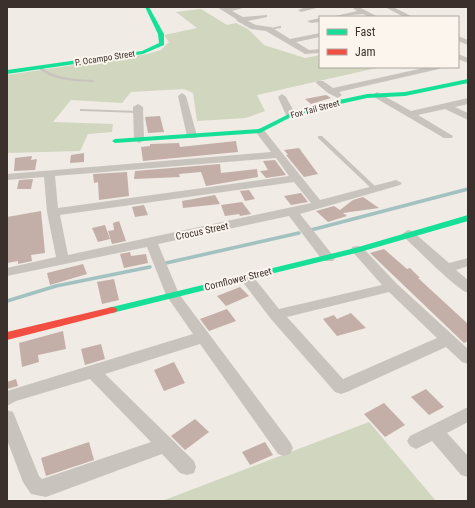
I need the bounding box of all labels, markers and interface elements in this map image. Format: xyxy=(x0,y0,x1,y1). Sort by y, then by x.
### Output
legend xyxy=(319,16,459,68)
text: Fast xyxy=(355,25,376,39)
text: Jam xyxy=(355,45,376,59)
street label: P. Ocampo Street xyxy=(74,48,136,68)
street label: Fox Tail Street xyxy=(289,98,341,120)
street label: Crocus Street xyxy=(175,220,229,242)
street label: Cornflower Street xyxy=(203,265,273,293)

